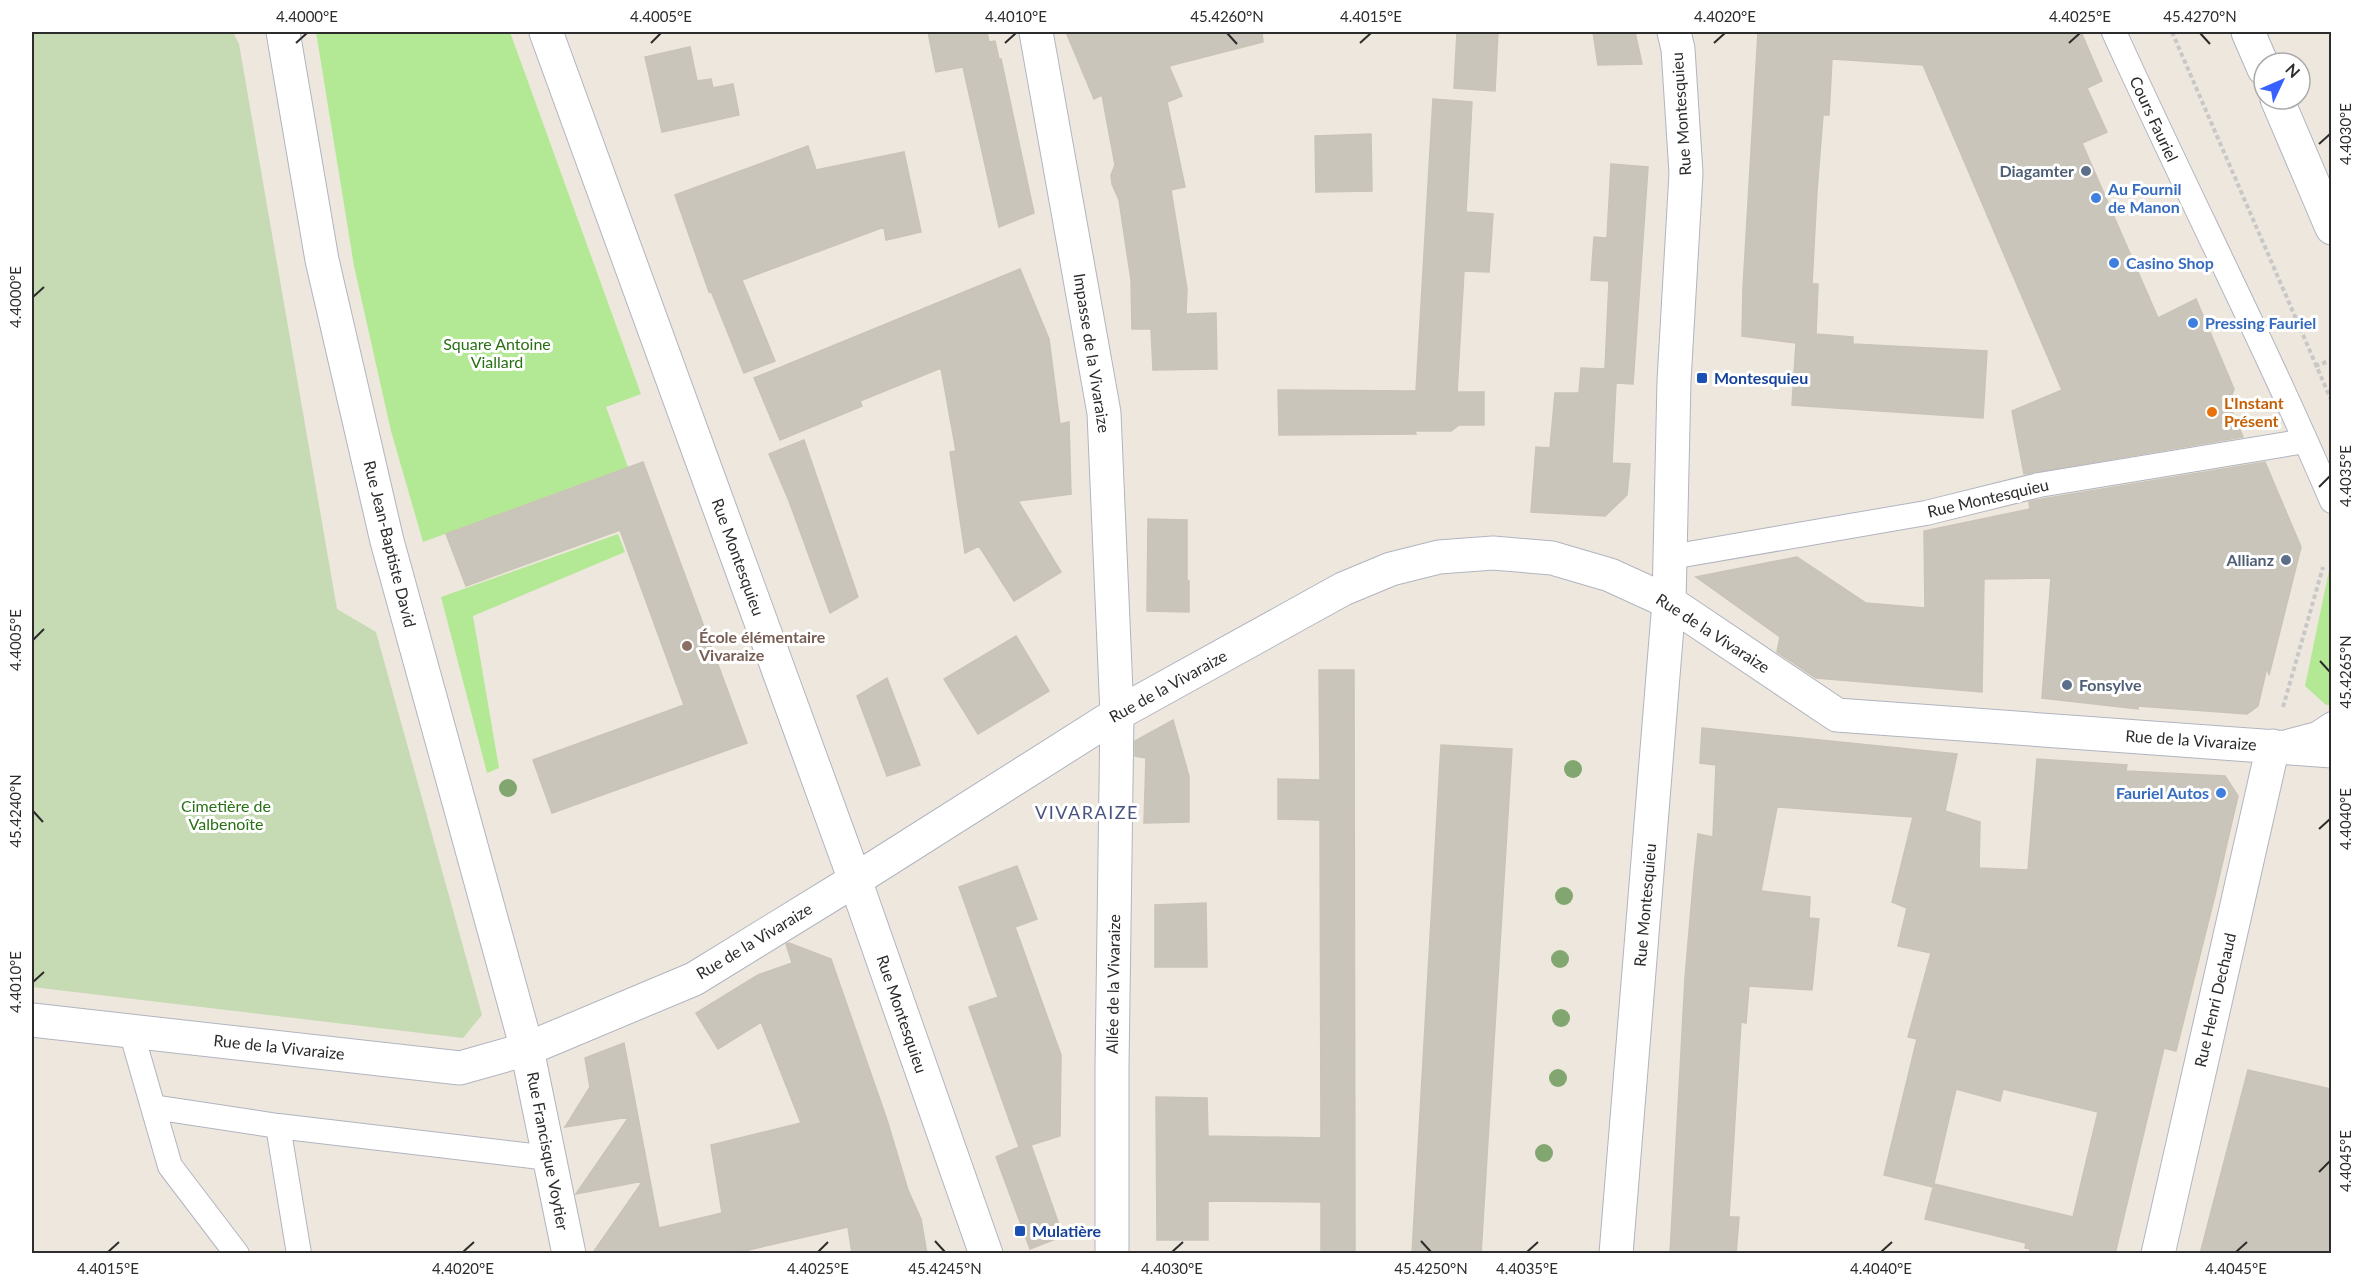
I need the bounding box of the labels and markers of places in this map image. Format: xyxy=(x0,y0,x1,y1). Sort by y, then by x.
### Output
place label: Diagamter xyxy=(2000,161,2074,180)
marker: Diagamter xyxy=(2079,164,2093,178)
place label: Au Fournil de Manon xyxy=(2107,179,2181,216)
marker: Au Fournil de Manon xyxy=(2089,191,2103,205)
place label: Casino Shop xyxy=(2126,253,2214,272)
marker: Casino Shop xyxy=(2107,256,2121,270)
place label: Pressing Fauriel xyxy=(2205,313,2316,332)
marker: Pressing Fauriel xyxy=(2186,316,2200,330)
place label: Montesquieu xyxy=(1714,368,1808,387)
marker: Montesquieu xyxy=(1695,371,1709,385)
place label: L'Instant Présent xyxy=(2224,393,2284,430)
marker: L'Instant Présent xyxy=(2205,405,2219,419)
place label: Allianz xyxy=(2225,550,2274,569)
marker: Allianz xyxy=(2279,553,2293,567)
place label: École élémentaire Vivaraize xyxy=(698,627,826,664)
marker: École élémentaire Vivaraize xyxy=(680,639,694,653)
place label: Fonsylve xyxy=(2079,675,2142,694)
marker: Fonsylve xyxy=(2060,678,2074,692)
place label: Fauriel Autos xyxy=(2116,783,2209,802)
marker: Fauriel Autos xyxy=(2214,786,2228,800)
place label: Mulatière xyxy=(1032,1221,1102,1240)
marker: Mulatière xyxy=(1013,1224,1027,1238)

